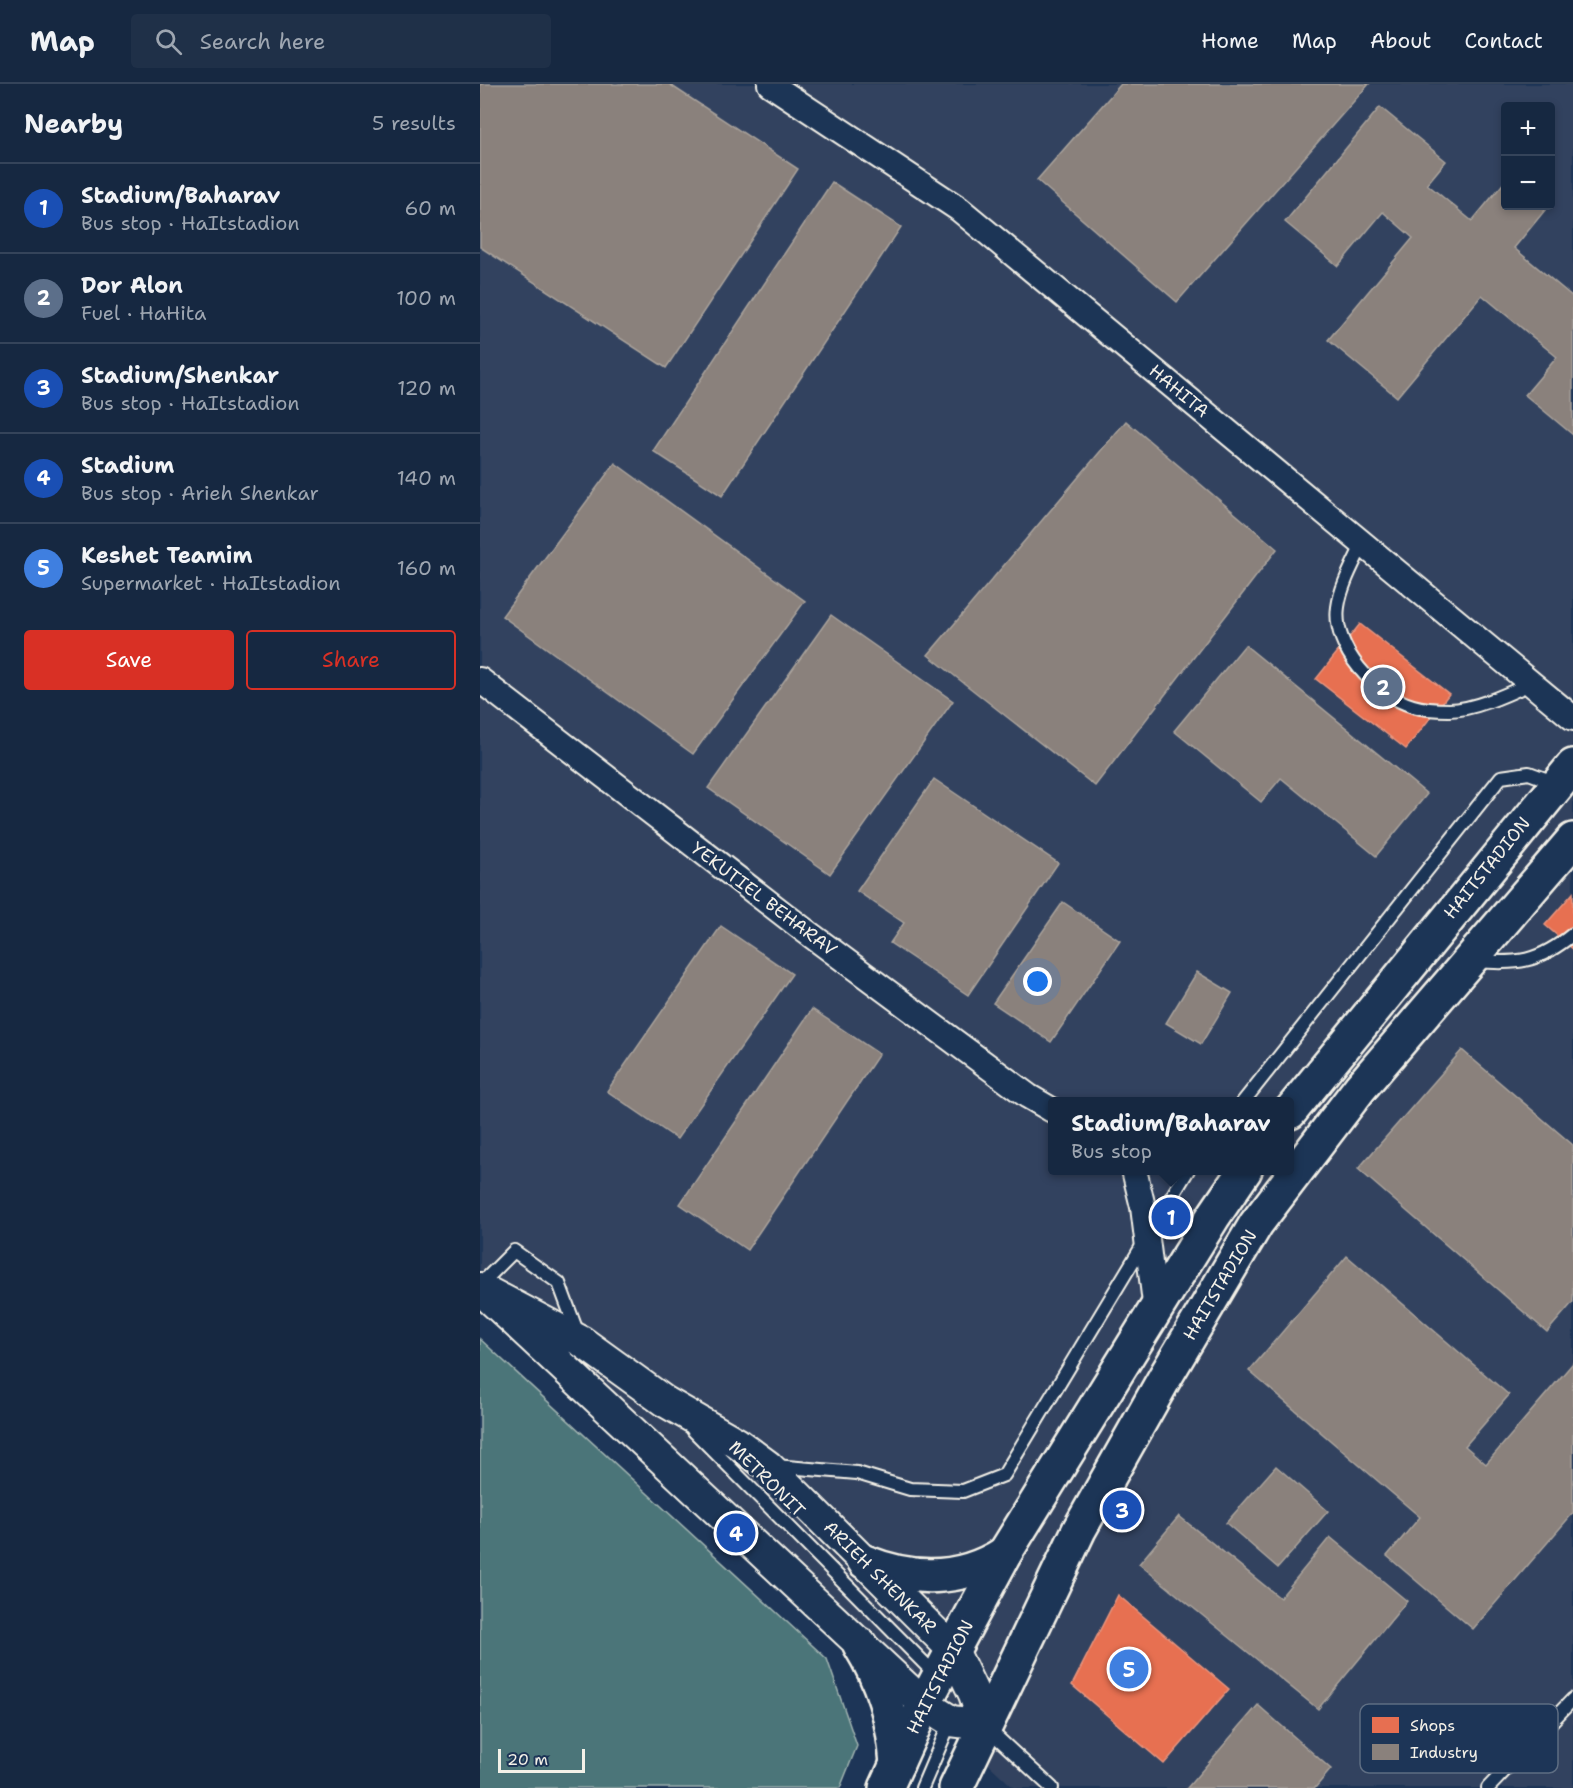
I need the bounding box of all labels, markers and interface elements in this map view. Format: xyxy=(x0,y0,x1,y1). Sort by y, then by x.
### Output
search box xyxy=(131,14,551,68)
text: Map xyxy=(30,22,95,60)
icon: search xyxy=(152,25,185,58)
text: Search here xyxy=(200,27,325,56)
text: Home xyxy=(1201,27,1259,55)
text: Map xyxy=(1292,27,1337,55)
text: About xyxy=(1370,27,1431,55)
text: Contact xyxy=(1464,27,1543,55)
map controls xyxy=(1501,102,1555,210)
button: + xyxy=(1501,102,1555,156)
text: Nearby xyxy=(24,106,123,141)
text: 5 results xyxy=(372,110,456,136)
button: − xyxy=(1501,156,1555,210)
text: Stadium/Baharav xyxy=(81,181,280,210)
text: 1 xyxy=(39,195,48,221)
text: 60 m xyxy=(404,195,456,221)
text: Bus stop · HaItstadion xyxy=(81,210,300,236)
text: Dor Alon xyxy=(81,271,183,300)
text: 2 xyxy=(37,285,51,311)
text: 100 m xyxy=(396,285,456,311)
text: Fuel · HaHita xyxy=(81,300,206,326)
street label: HAHITA xyxy=(1144,359,1214,423)
text: Stadium/Shenkar xyxy=(81,361,279,390)
text: 3 xyxy=(37,375,51,401)
text: 120 m xyxy=(397,375,456,401)
text: Bus stop · HaItstadion xyxy=(81,390,300,416)
text: Stadium xyxy=(81,451,174,480)
text: 4 xyxy=(37,465,51,491)
text: 140 m xyxy=(397,465,456,491)
text: Bus stop · Arieh Shenkar xyxy=(81,480,319,506)
text: Keshet Teamim xyxy=(81,541,252,570)
text: 5 xyxy=(37,555,50,581)
text: 160 m xyxy=(397,555,456,581)
text: Supermarket · HaItstadion xyxy=(81,570,341,596)
button: Save xyxy=(24,630,234,690)
button: Share xyxy=(246,630,456,690)
pin: 2 xyxy=(1364,664,1402,710)
street label: HAITSTADION xyxy=(1438,812,1536,924)
street label: YEKUTIEL BEHARAV xyxy=(686,836,842,962)
your location xyxy=(1023,967,1052,996)
popup xyxy=(1048,1097,1294,1175)
text: Stadium/Baharav xyxy=(1071,1109,1271,1138)
text: Bus stop xyxy=(1071,1138,1152,1164)
pin: 1 xyxy=(1152,1194,1190,1240)
street label: HAITSTADION xyxy=(1178,1225,1262,1345)
street label: METRONIT xyxy=(724,1436,810,1522)
pin: 3 xyxy=(1102,1488,1142,1532)
pin: 4 xyxy=(716,1510,756,1556)
street label: ARIEH SHENKAR xyxy=(819,1516,941,1638)
street label: HAITSTADION xyxy=(901,1616,979,1738)
pin: 5 xyxy=(1110,1646,1148,1692)
legend xyxy=(1360,1704,1558,1773)
text: Shops xyxy=(1410,1715,1455,1736)
text: Industry xyxy=(1410,1742,1478,1763)
scale bar xyxy=(498,1746,585,1774)
text: 20 m xyxy=(507,1749,548,1770)

